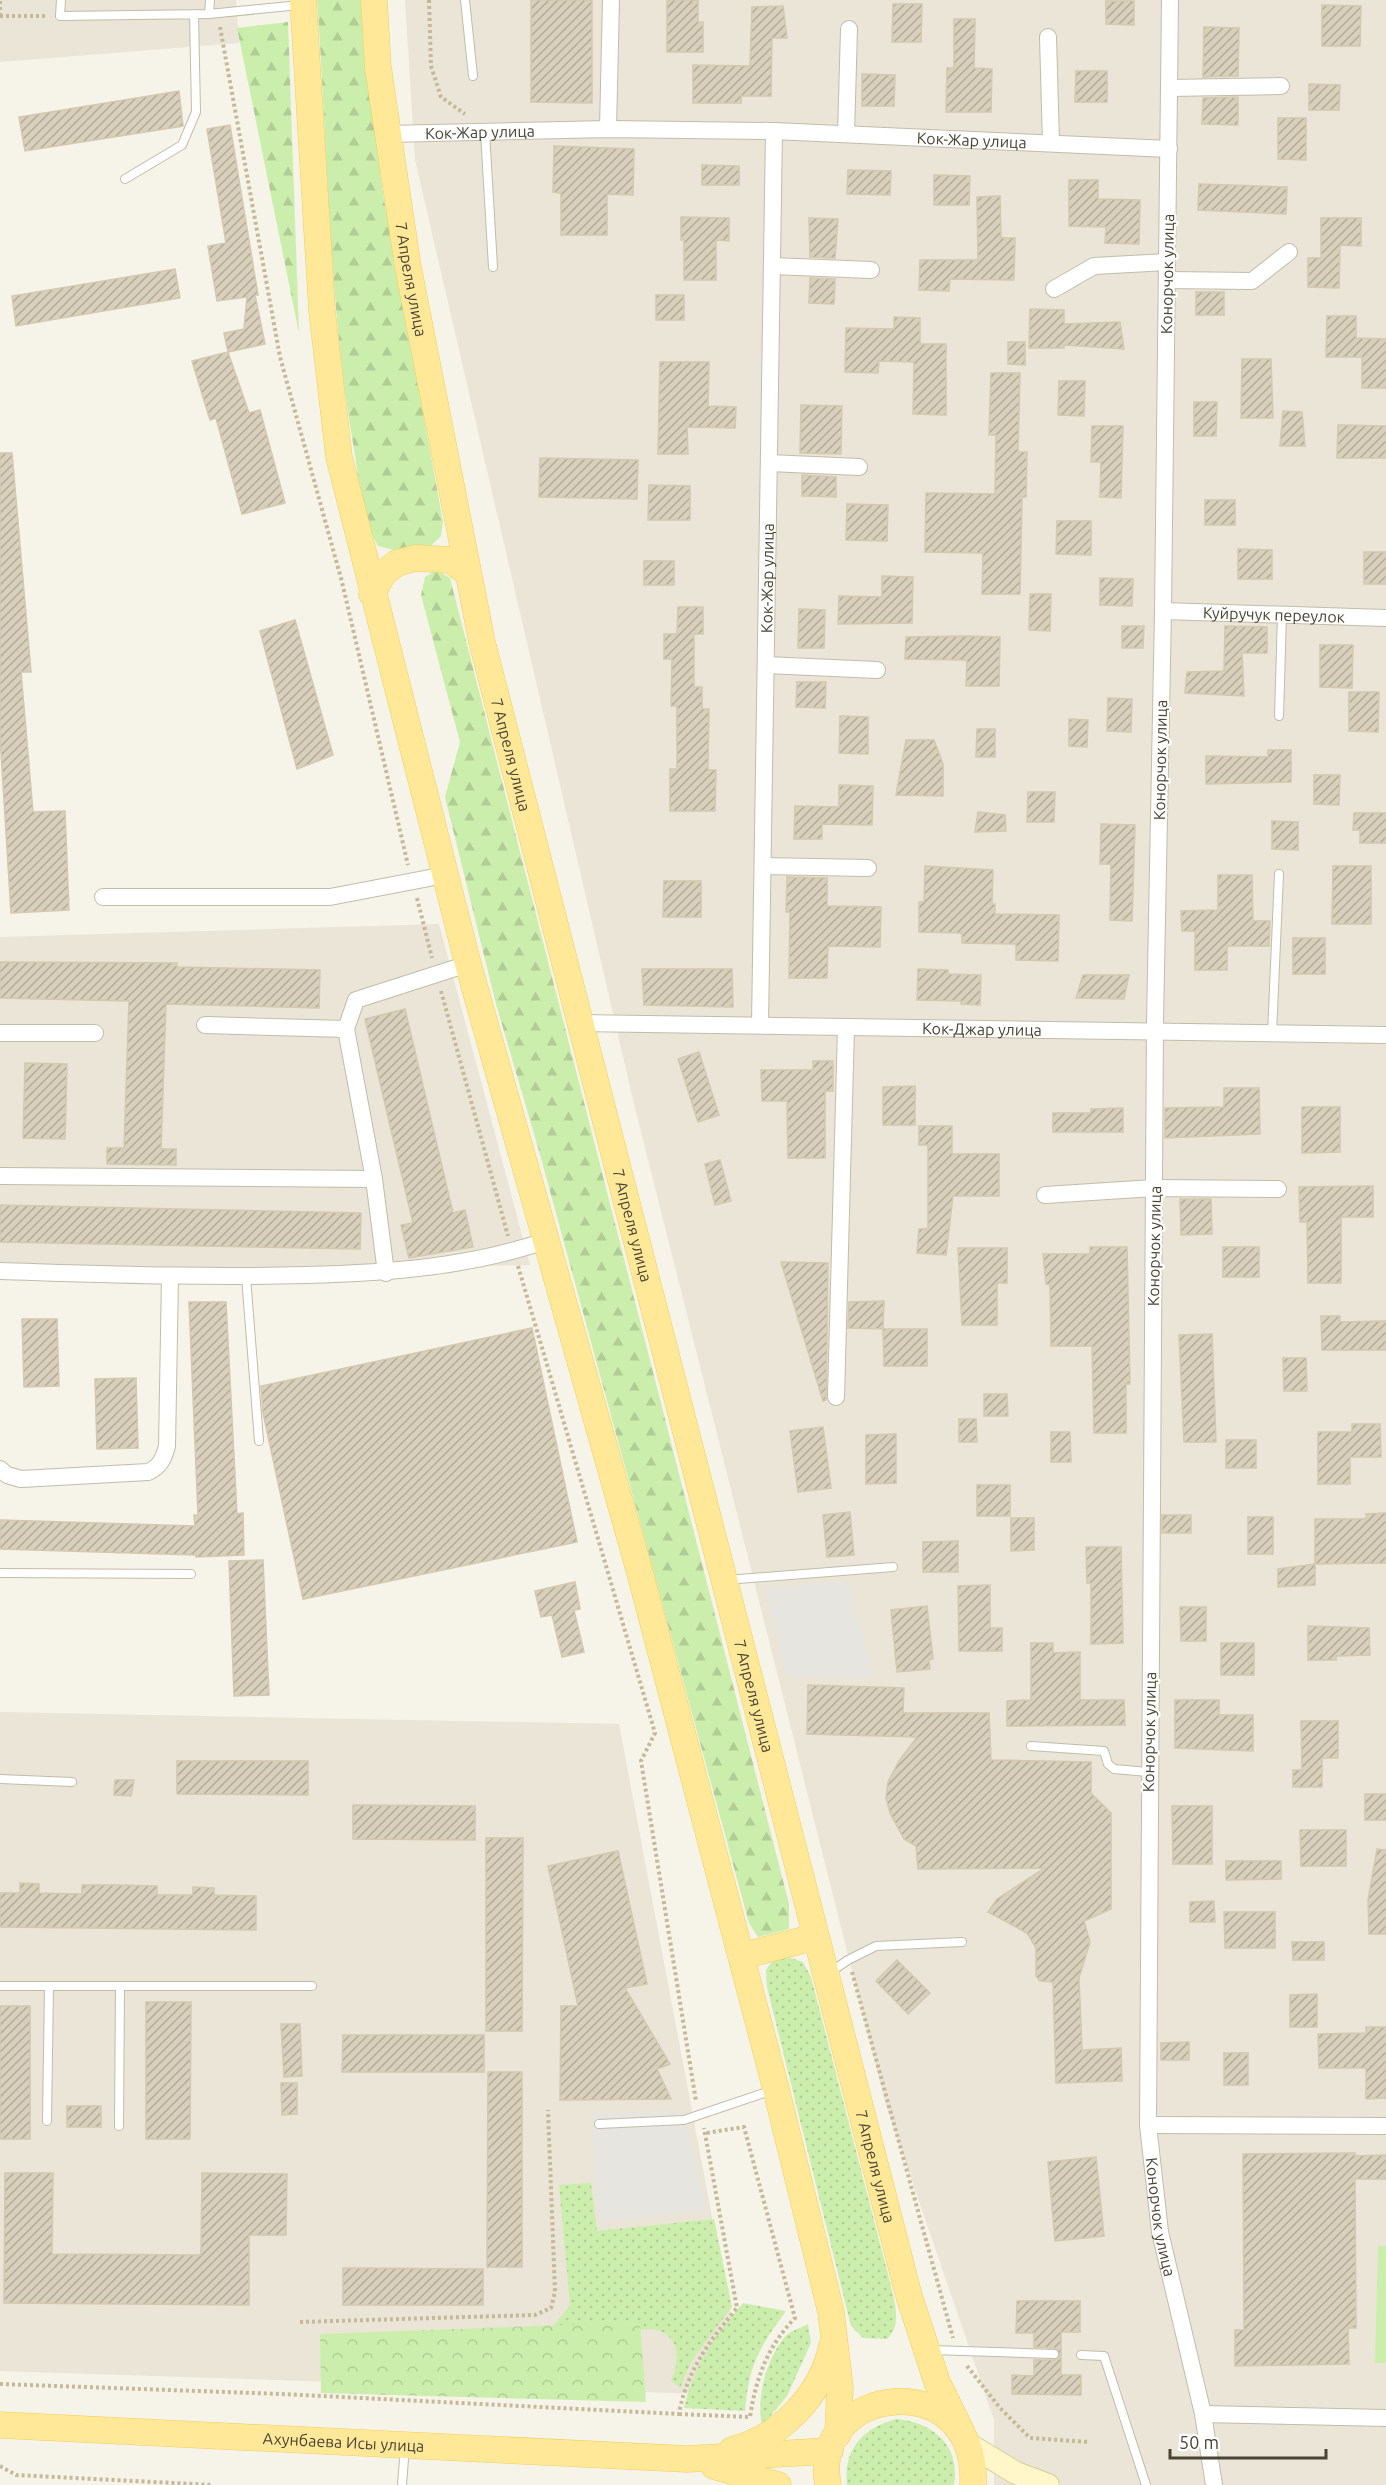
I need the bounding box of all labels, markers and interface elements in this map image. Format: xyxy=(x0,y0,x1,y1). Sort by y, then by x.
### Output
street label: Кок-Жар улица xyxy=(425,122,535,142)
street label: Кок-Жар улица xyxy=(916,129,1027,152)
street label: Конорчок улица xyxy=(1157,214,1177,334)
street label: 7 Апреля улица xyxy=(392,221,431,338)
street label: Кок-Жар улица xyxy=(757,523,777,633)
street label: Куйручук переулок xyxy=(1203,603,1345,626)
street label: 7 Апреля улица xyxy=(488,696,534,813)
street label: Конорчок улица xyxy=(1150,700,1170,820)
street label: Кок-Джар улица xyxy=(922,1019,1042,1039)
street label: 7 Апреля улица xyxy=(609,1167,656,1284)
street label: Конорчок улица xyxy=(1144,1186,1164,1306)
street label: 7 Апреля улица xyxy=(731,1637,777,1754)
street label: Конорчок улица xyxy=(1139,1672,1159,1792)
street label: 7 Апреля улица xyxy=(852,2108,899,2225)
street label: Конорчок улица xyxy=(1143,2156,1179,2278)
scale bar xyxy=(1170,2422,1326,2460)
street label: Ахунбаева Исы улица xyxy=(262,2429,425,2455)
text: 50 m xyxy=(1179,2432,1219,2452)

